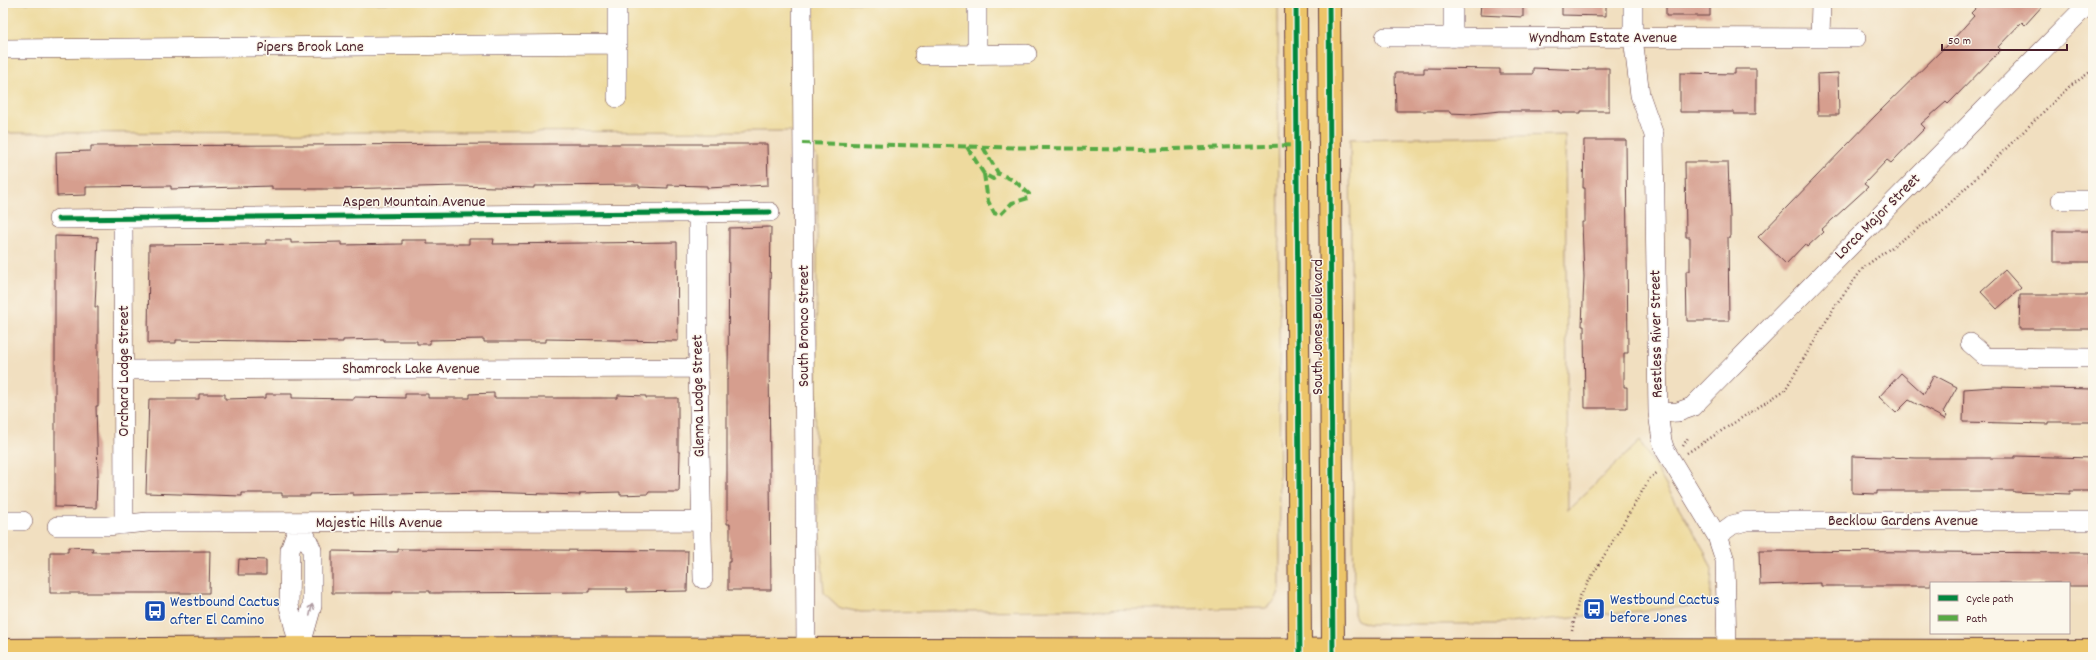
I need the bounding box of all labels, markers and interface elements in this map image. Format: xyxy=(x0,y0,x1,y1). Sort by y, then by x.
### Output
scale bar xyxy=(1942,26,2067,52)
street label: Wyndham Estate Avenue xyxy=(1529,27,1677,50)
text: 50 m xyxy=(1948,33,1971,50)
street label: Pipers Brook Lane xyxy=(256,36,364,59)
street label: Lorca Major Street xyxy=(1830,169,1926,265)
street label: Aspen Mountain Avenue xyxy=(343,191,485,214)
street label: South Jones Boulevard xyxy=(1307,259,1330,395)
street label: South Bronco Street xyxy=(793,265,816,387)
street label: Restless River Street xyxy=(1644,270,1670,398)
street label: Orchard Lodge Street xyxy=(113,305,136,437)
street label: Glenna Lodge Street xyxy=(686,334,712,458)
street label: Shamrock Lake Avenue xyxy=(342,358,480,381)
street label: Becklow Gardens Avenue xyxy=(1828,510,1978,533)
street label: Majestic Hills Avenue xyxy=(316,512,442,535)
legend xyxy=(1930,582,2070,634)
place label: Westbound Cactus before Jones xyxy=(1610,589,1720,630)
place label: Westbound Cactus after El Camino xyxy=(170,591,280,632)
text: Cycle path xyxy=(1966,591,2014,608)
bus stop icon: Westbound Cactus before Jones xyxy=(1581,596,1607,622)
bus stop icon: Westbound Cactus after El Camino xyxy=(142,598,168,624)
one-way arrow xyxy=(307,604,315,617)
text: Path xyxy=(1966,611,1987,628)

